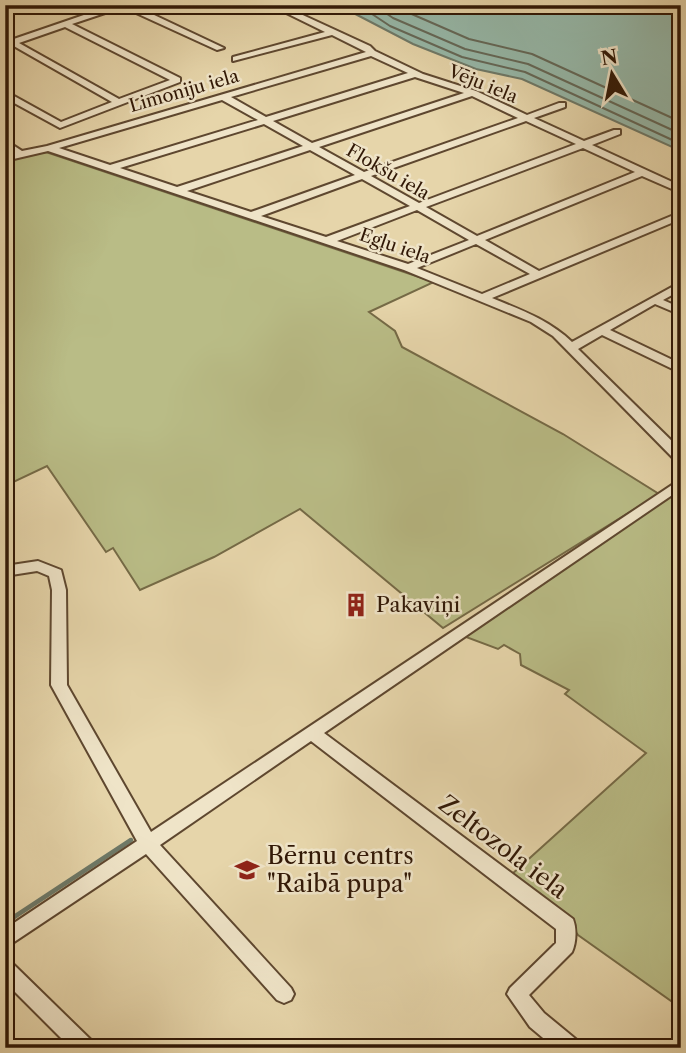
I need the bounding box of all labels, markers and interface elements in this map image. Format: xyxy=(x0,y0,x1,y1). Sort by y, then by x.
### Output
north arrow xyxy=(578,38,648,108)
text: N xyxy=(599,45,619,71)
street label: Vēju iela xyxy=(444,60,521,108)
street label: Limoniju iela xyxy=(127,65,242,117)
street label: Flokšu iela xyxy=(342,139,434,205)
street label: Egļu iela xyxy=(357,224,434,269)
building icon: Pakaviņi xyxy=(342,591,370,619)
place label: Pakaviņi xyxy=(376,592,460,618)
street label: Zeltozola iela xyxy=(433,789,574,905)
place label: Bērnu centrs "Raibā pupa" xyxy=(267,841,414,898)
school or university icon: Bērnu centrs "Raibā pupa" xyxy=(233,856,261,884)

